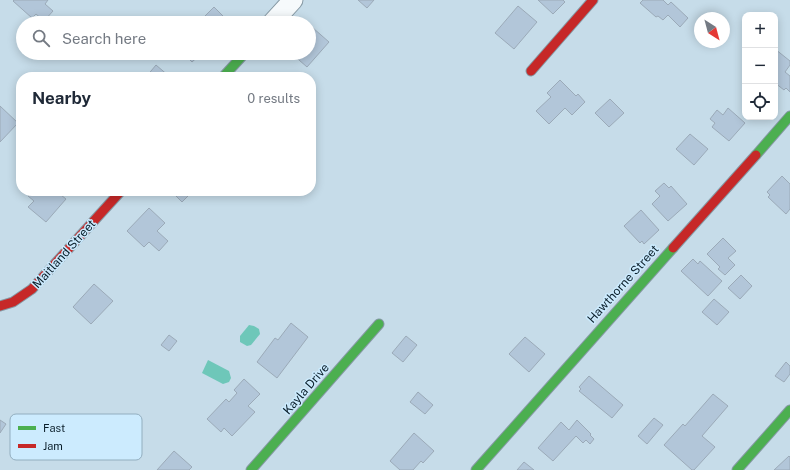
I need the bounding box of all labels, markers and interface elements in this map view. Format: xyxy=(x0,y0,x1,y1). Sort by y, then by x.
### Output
north arrow xyxy=(694,12,730,48)
map controls xyxy=(742,12,778,120)
button: + xyxy=(742,12,778,48)
search box xyxy=(16,16,316,60)
icon: search xyxy=(30,27,52,49)
text: Search here xyxy=(62,30,146,47)
button: − xyxy=(742,48,778,84)
button: locate xyxy=(742,84,778,120)
text: Nearby xyxy=(32,88,91,108)
text: 0 results xyxy=(247,91,300,106)
street label: Maitland Street xyxy=(30,217,99,291)
street label: Hawthorne Street xyxy=(584,242,662,326)
street label: Kayla Drive xyxy=(280,361,332,417)
legend xyxy=(10,414,142,460)
text: Fast xyxy=(43,422,65,434)
text: Jam xyxy=(43,440,63,452)

